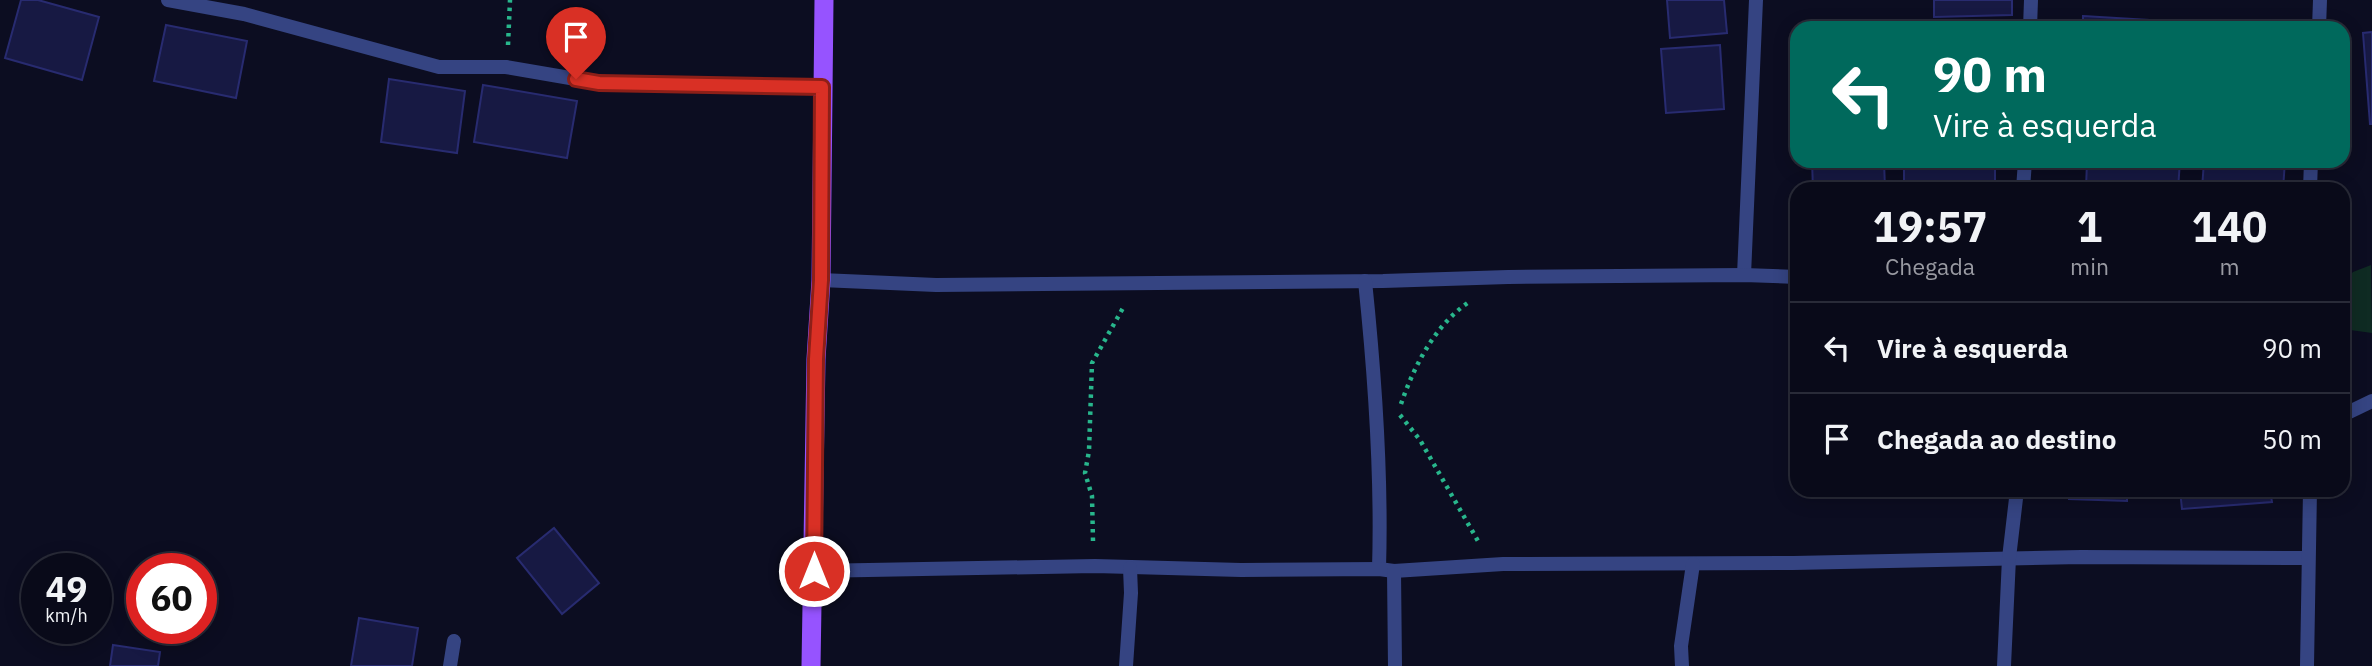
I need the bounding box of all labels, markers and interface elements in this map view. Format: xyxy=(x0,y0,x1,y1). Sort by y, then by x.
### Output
pin xyxy=(546,7,606,79)
icon: arrive xyxy=(557,18,595,56)
text: 90 m xyxy=(1933,42,2047,105)
icon: left xyxy=(1818,49,1909,140)
text: Vire à esquerda xyxy=(1933,104,2157,146)
text: 19:57 xyxy=(1873,199,1987,254)
text: 1 xyxy=(2077,199,2102,254)
text: 140 xyxy=(2192,199,2267,254)
text: Chegada xyxy=(1885,251,1975,281)
text: min xyxy=(2070,251,2109,281)
text: m xyxy=(2219,251,2240,281)
icon: left xyxy=(1818,329,1856,367)
text: Vire à esquerda xyxy=(1877,331,2068,365)
text: 90 m xyxy=(2262,331,2322,365)
icon: arrive xyxy=(1818,420,1856,458)
text: Chegada ao destino xyxy=(1877,422,2116,456)
text: 50 m xyxy=(2262,422,2322,456)
position arrow xyxy=(777,534,851,608)
speed limit sign: 60 xyxy=(126,553,217,644)
text: 49 xyxy=(45,566,88,612)
text: km/h xyxy=(45,604,88,627)

